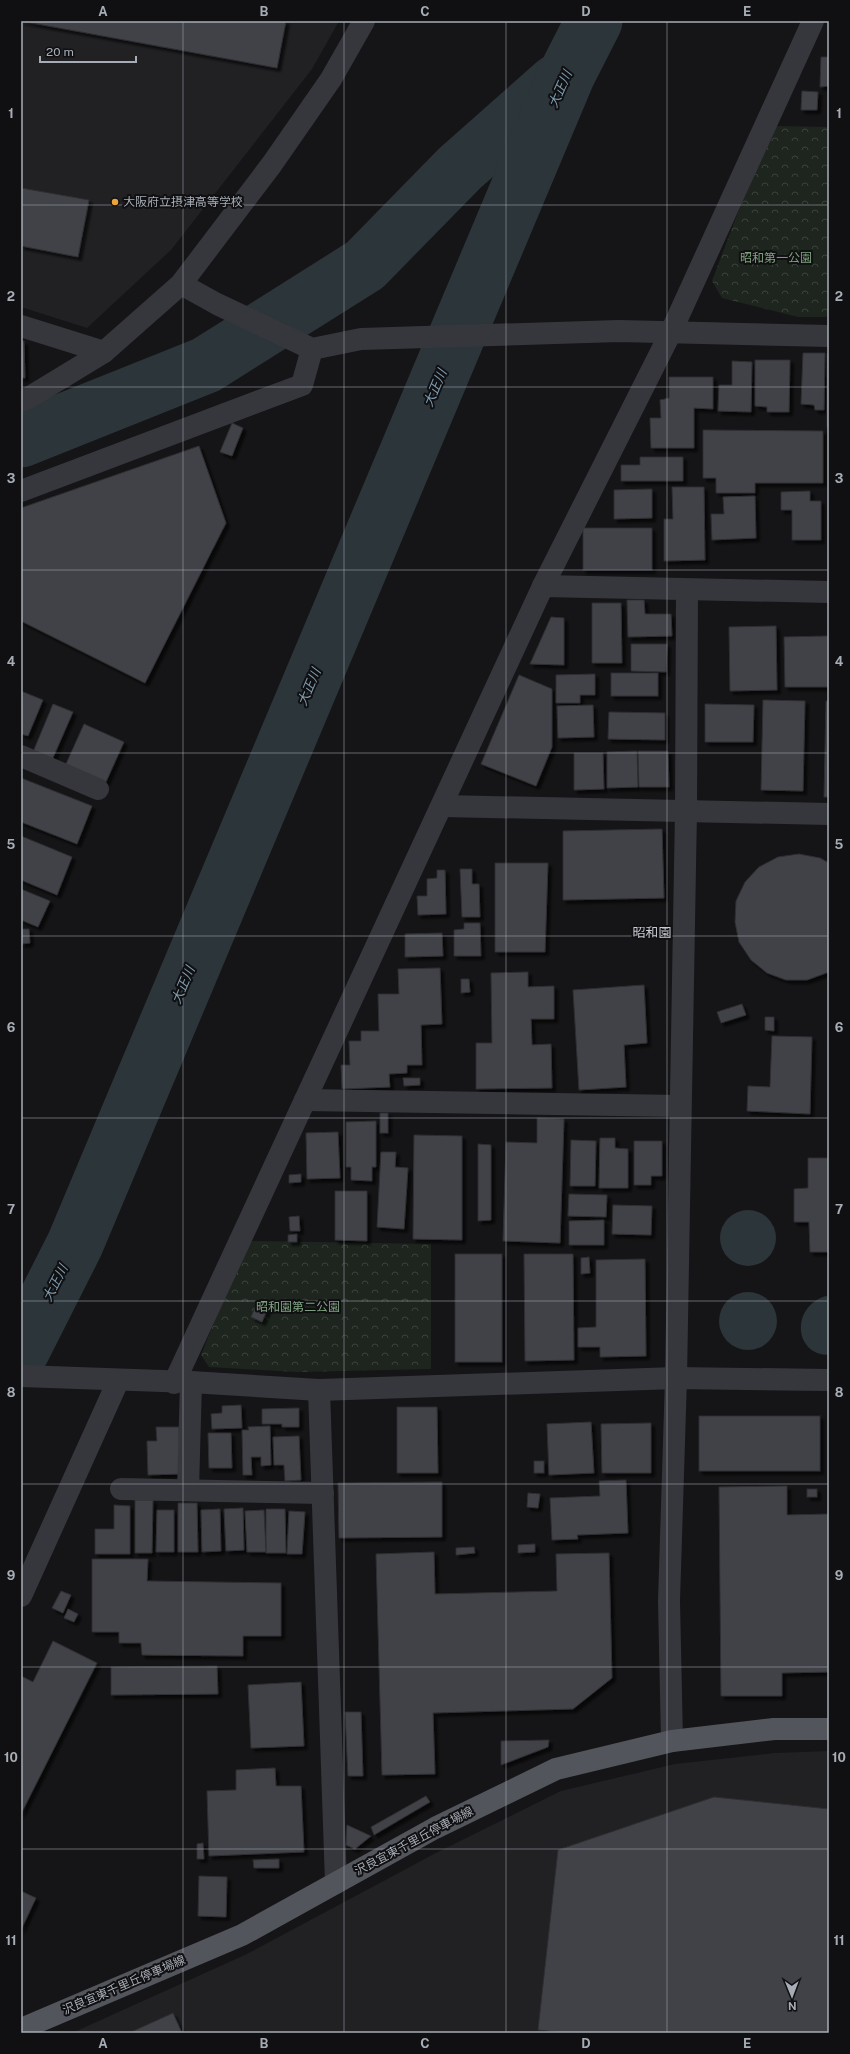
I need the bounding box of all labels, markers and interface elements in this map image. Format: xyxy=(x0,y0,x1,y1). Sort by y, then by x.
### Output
text: A xyxy=(98,4,108,19)
text: B xyxy=(260,4,269,19)
text: C xyxy=(420,4,430,19)
text: D xyxy=(581,4,591,19)
text: E xyxy=(743,4,751,19)
scale bar xyxy=(40,38,136,64)
text: 20 m xyxy=(46,45,74,59)
water label: 大正川 xyxy=(545,66,576,110)
text: 1 xyxy=(8,106,14,121)
text: 1 xyxy=(836,106,842,121)
place label: 大阪府立摂津高等学校 xyxy=(123,195,243,209)
marker: 大阪府立摂津高等学校 xyxy=(110,197,120,207)
park label: 昭和第一公園 xyxy=(740,251,812,265)
text: 2 xyxy=(7,289,15,304)
text: 2 xyxy=(835,289,843,304)
water label: 大正川 xyxy=(420,365,450,409)
text: 3 xyxy=(7,471,16,486)
text: 3 xyxy=(835,471,844,486)
text: 4 xyxy=(7,654,16,669)
text: 4 xyxy=(835,654,844,669)
water label: 大正川 xyxy=(294,664,324,708)
text: 5 xyxy=(7,837,16,852)
text: 5 xyxy=(835,837,844,852)
district label: 昭和園 xyxy=(632,925,672,940)
water label: 大正川 xyxy=(168,962,198,1006)
text: 6 xyxy=(7,1020,16,1035)
text: 6 xyxy=(835,1020,844,1035)
text: 7 xyxy=(7,1202,15,1217)
text: 7 xyxy=(835,1202,843,1217)
water label: 大正川 xyxy=(39,1260,71,1304)
park label: 昭和園第二公園 xyxy=(256,1300,340,1314)
text: 8 xyxy=(7,1385,16,1400)
text: 8 xyxy=(835,1385,844,1400)
text: 9 xyxy=(7,1568,15,1583)
text: 9 xyxy=(835,1568,843,1583)
text: 10 xyxy=(4,1750,18,1765)
text: 10 xyxy=(832,1750,846,1765)
street label: 沢良宜東千里丘停車場線 xyxy=(352,1804,476,1878)
text: 11 xyxy=(5,1933,17,1948)
text: 11 xyxy=(833,1933,845,1948)
street label: 沢良宜東千里丘停車場線 xyxy=(61,1953,187,2017)
north arrow xyxy=(772,1976,812,2016)
text: N xyxy=(788,2000,797,2012)
text: A xyxy=(98,2036,108,2051)
text: B xyxy=(260,2036,269,2051)
text: C xyxy=(420,2036,430,2051)
text: D xyxy=(581,2036,591,2051)
text: E xyxy=(743,2036,751,2051)

